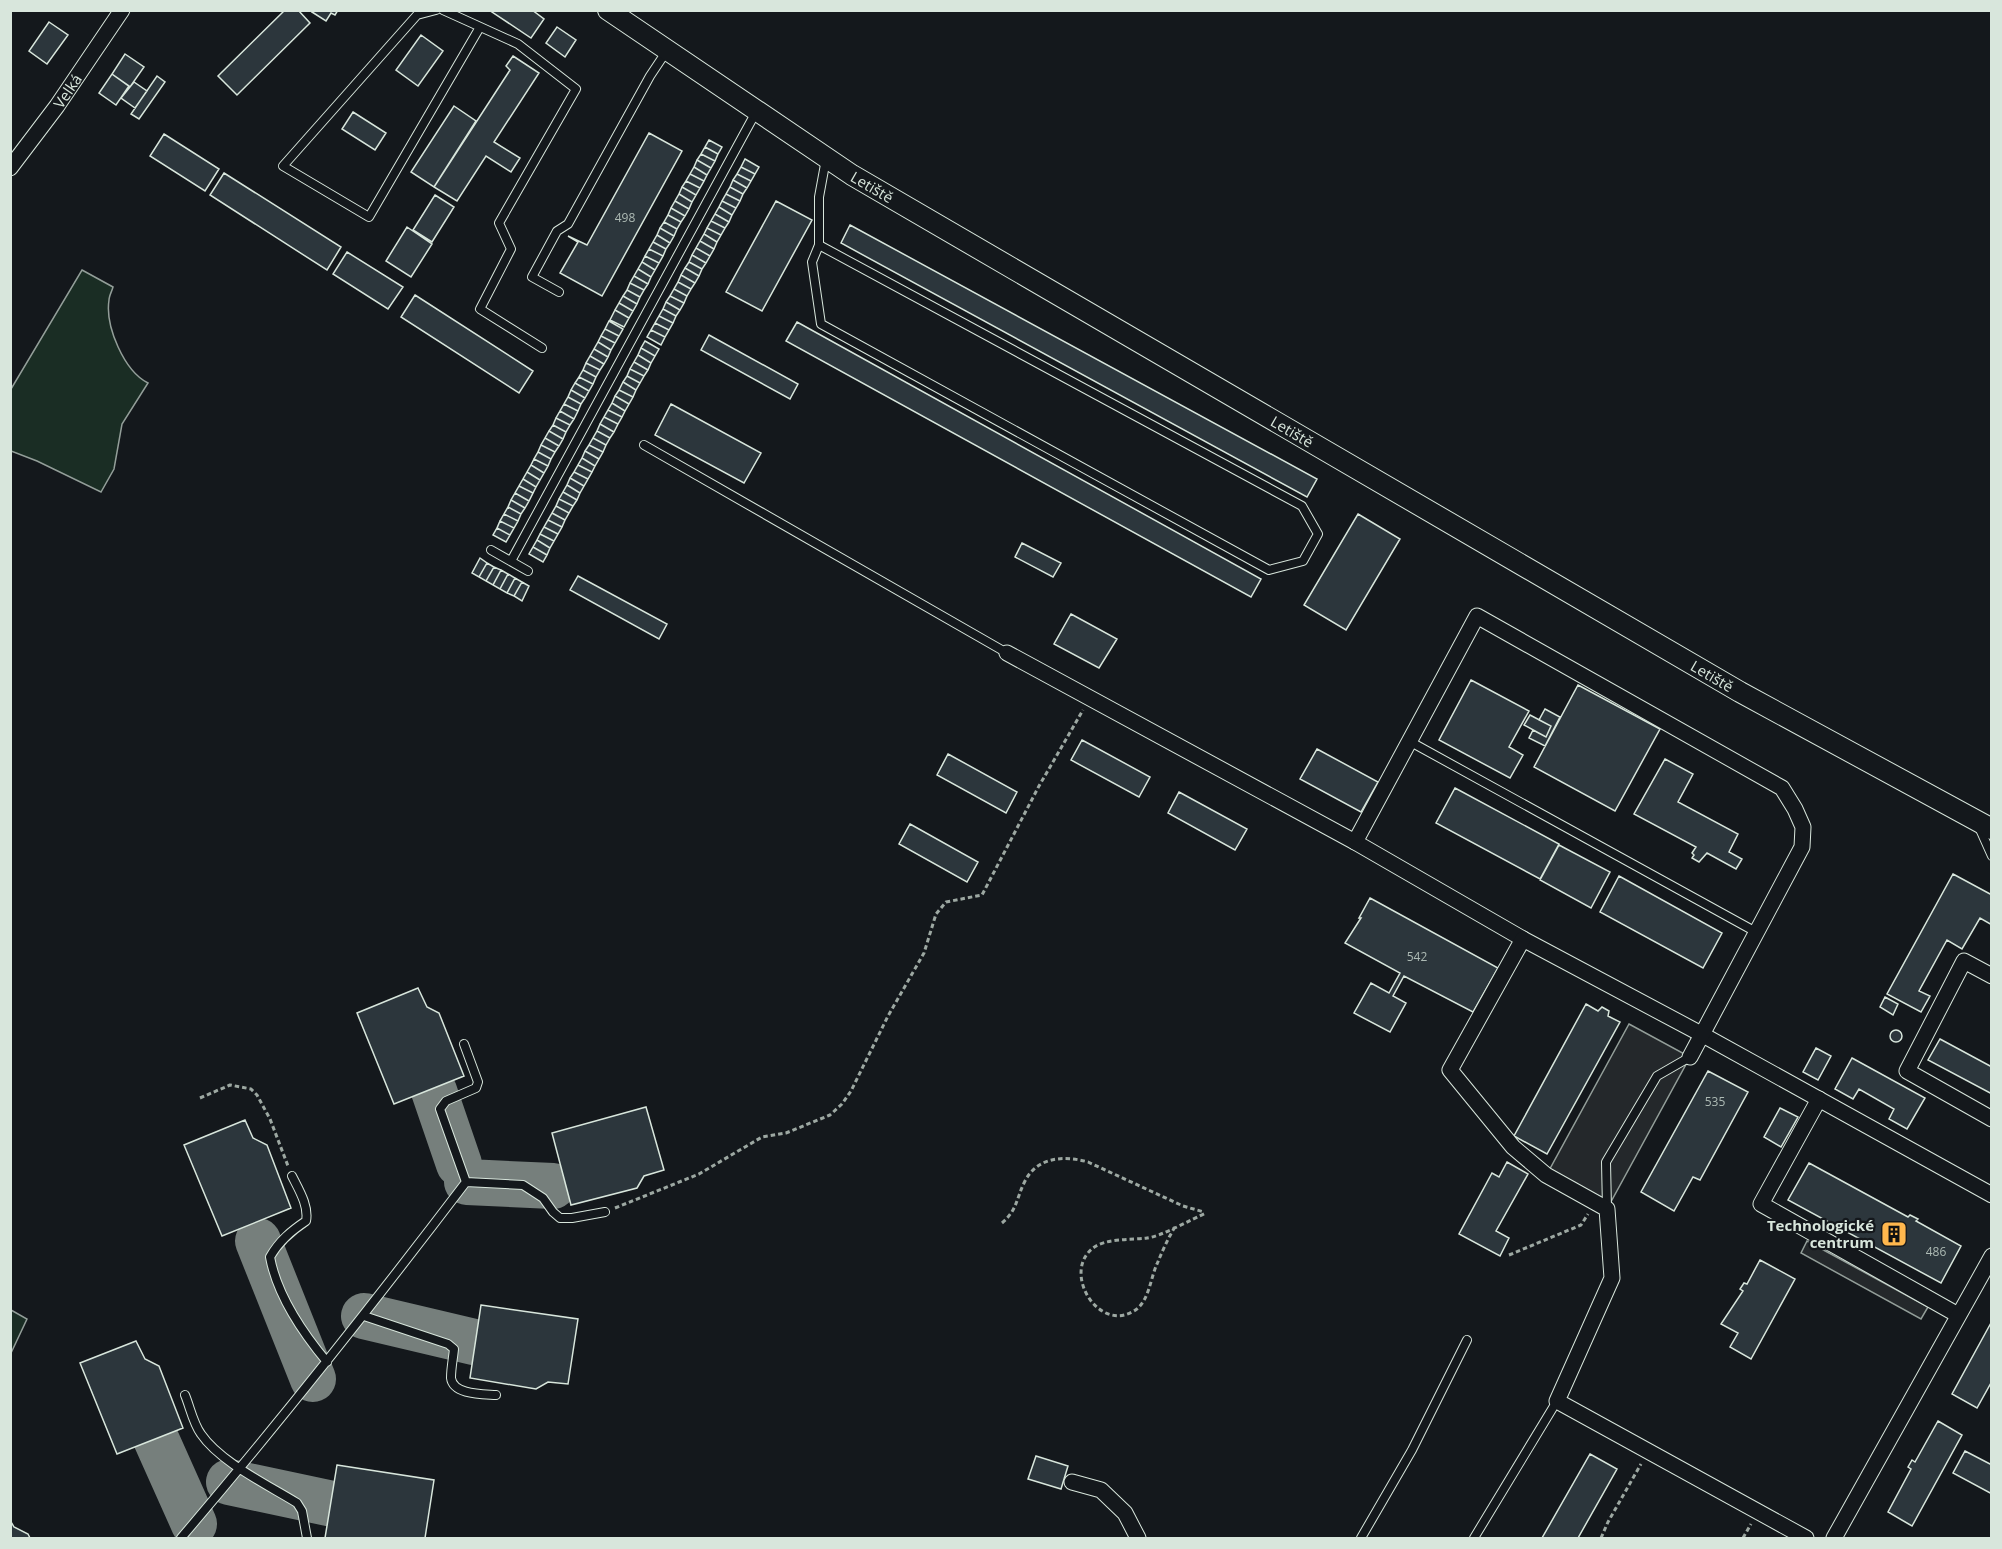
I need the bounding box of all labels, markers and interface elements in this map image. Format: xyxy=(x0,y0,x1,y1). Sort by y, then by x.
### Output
street label: Velká xyxy=(48,70,86,112)
street label: Letiště xyxy=(847,166,897,207)
house number: 498 xyxy=(615,209,635,226)
street label: Letiště xyxy=(1267,411,1317,452)
street label: Letiště xyxy=(1687,656,1737,696)
house number: 542 xyxy=(1407,948,1427,965)
house number: 535 xyxy=(1705,1093,1725,1110)
place label: Technologické centrum xyxy=(1767,1215,1874,1252)
building icon: Technologické centrum xyxy=(1879,1219,1909,1249)
house number: 486 xyxy=(1926,1243,1946,1260)

